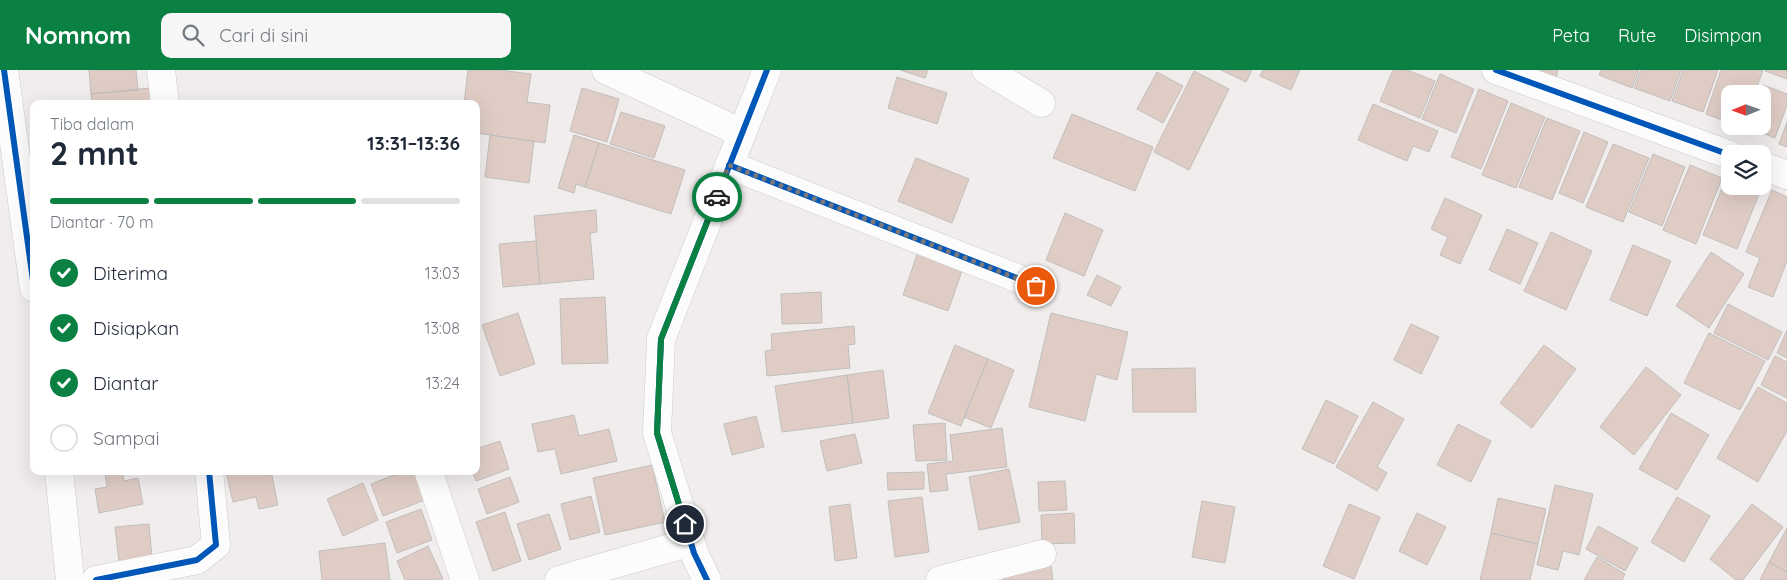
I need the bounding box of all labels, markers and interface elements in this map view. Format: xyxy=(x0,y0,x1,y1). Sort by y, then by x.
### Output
search box xyxy=(161,13,511,58)
text: Nomnom xyxy=(25,20,131,50)
icon: search xyxy=(179,21,207,49)
text: Cari di sini xyxy=(219,23,308,47)
text: Peta xyxy=(1552,24,1590,47)
text: Rute xyxy=(1618,24,1656,47)
text: Disimpan xyxy=(1684,24,1762,47)
north arrow xyxy=(1721,85,1771,135)
map controls xyxy=(1721,85,1771,195)
text: Tiba dalam xyxy=(50,114,134,134)
text: 13:31–13:36 xyxy=(367,131,460,155)
text: 2 mnt xyxy=(50,133,139,173)
button: layers xyxy=(1721,145,1771,195)
courier xyxy=(692,172,742,222)
icon: car xyxy=(703,183,731,211)
text: Diantar · 70 m xyxy=(50,212,154,232)
icon: check xyxy=(50,259,78,287)
text: Diterima xyxy=(93,261,168,285)
text: 13:03 xyxy=(425,263,460,283)
pin xyxy=(1015,265,1057,307)
icon: bag xyxy=(1022,272,1050,300)
icon: check xyxy=(50,314,78,342)
text: Disiapkan xyxy=(93,316,179,340)
text: 13:08 xyxy=(425,318,460,338)
icon: check xyxy=(50,369,78,397)
text: Diantar xyxy=(93,371,159,395)
text: 13:24 xyxy=(426,373,460,393)
text: Sampai xyxy=(93,426,160,450)
pin xyxy=(664,503,706,545)
icon: home xyxy=(671,510,699,538)

